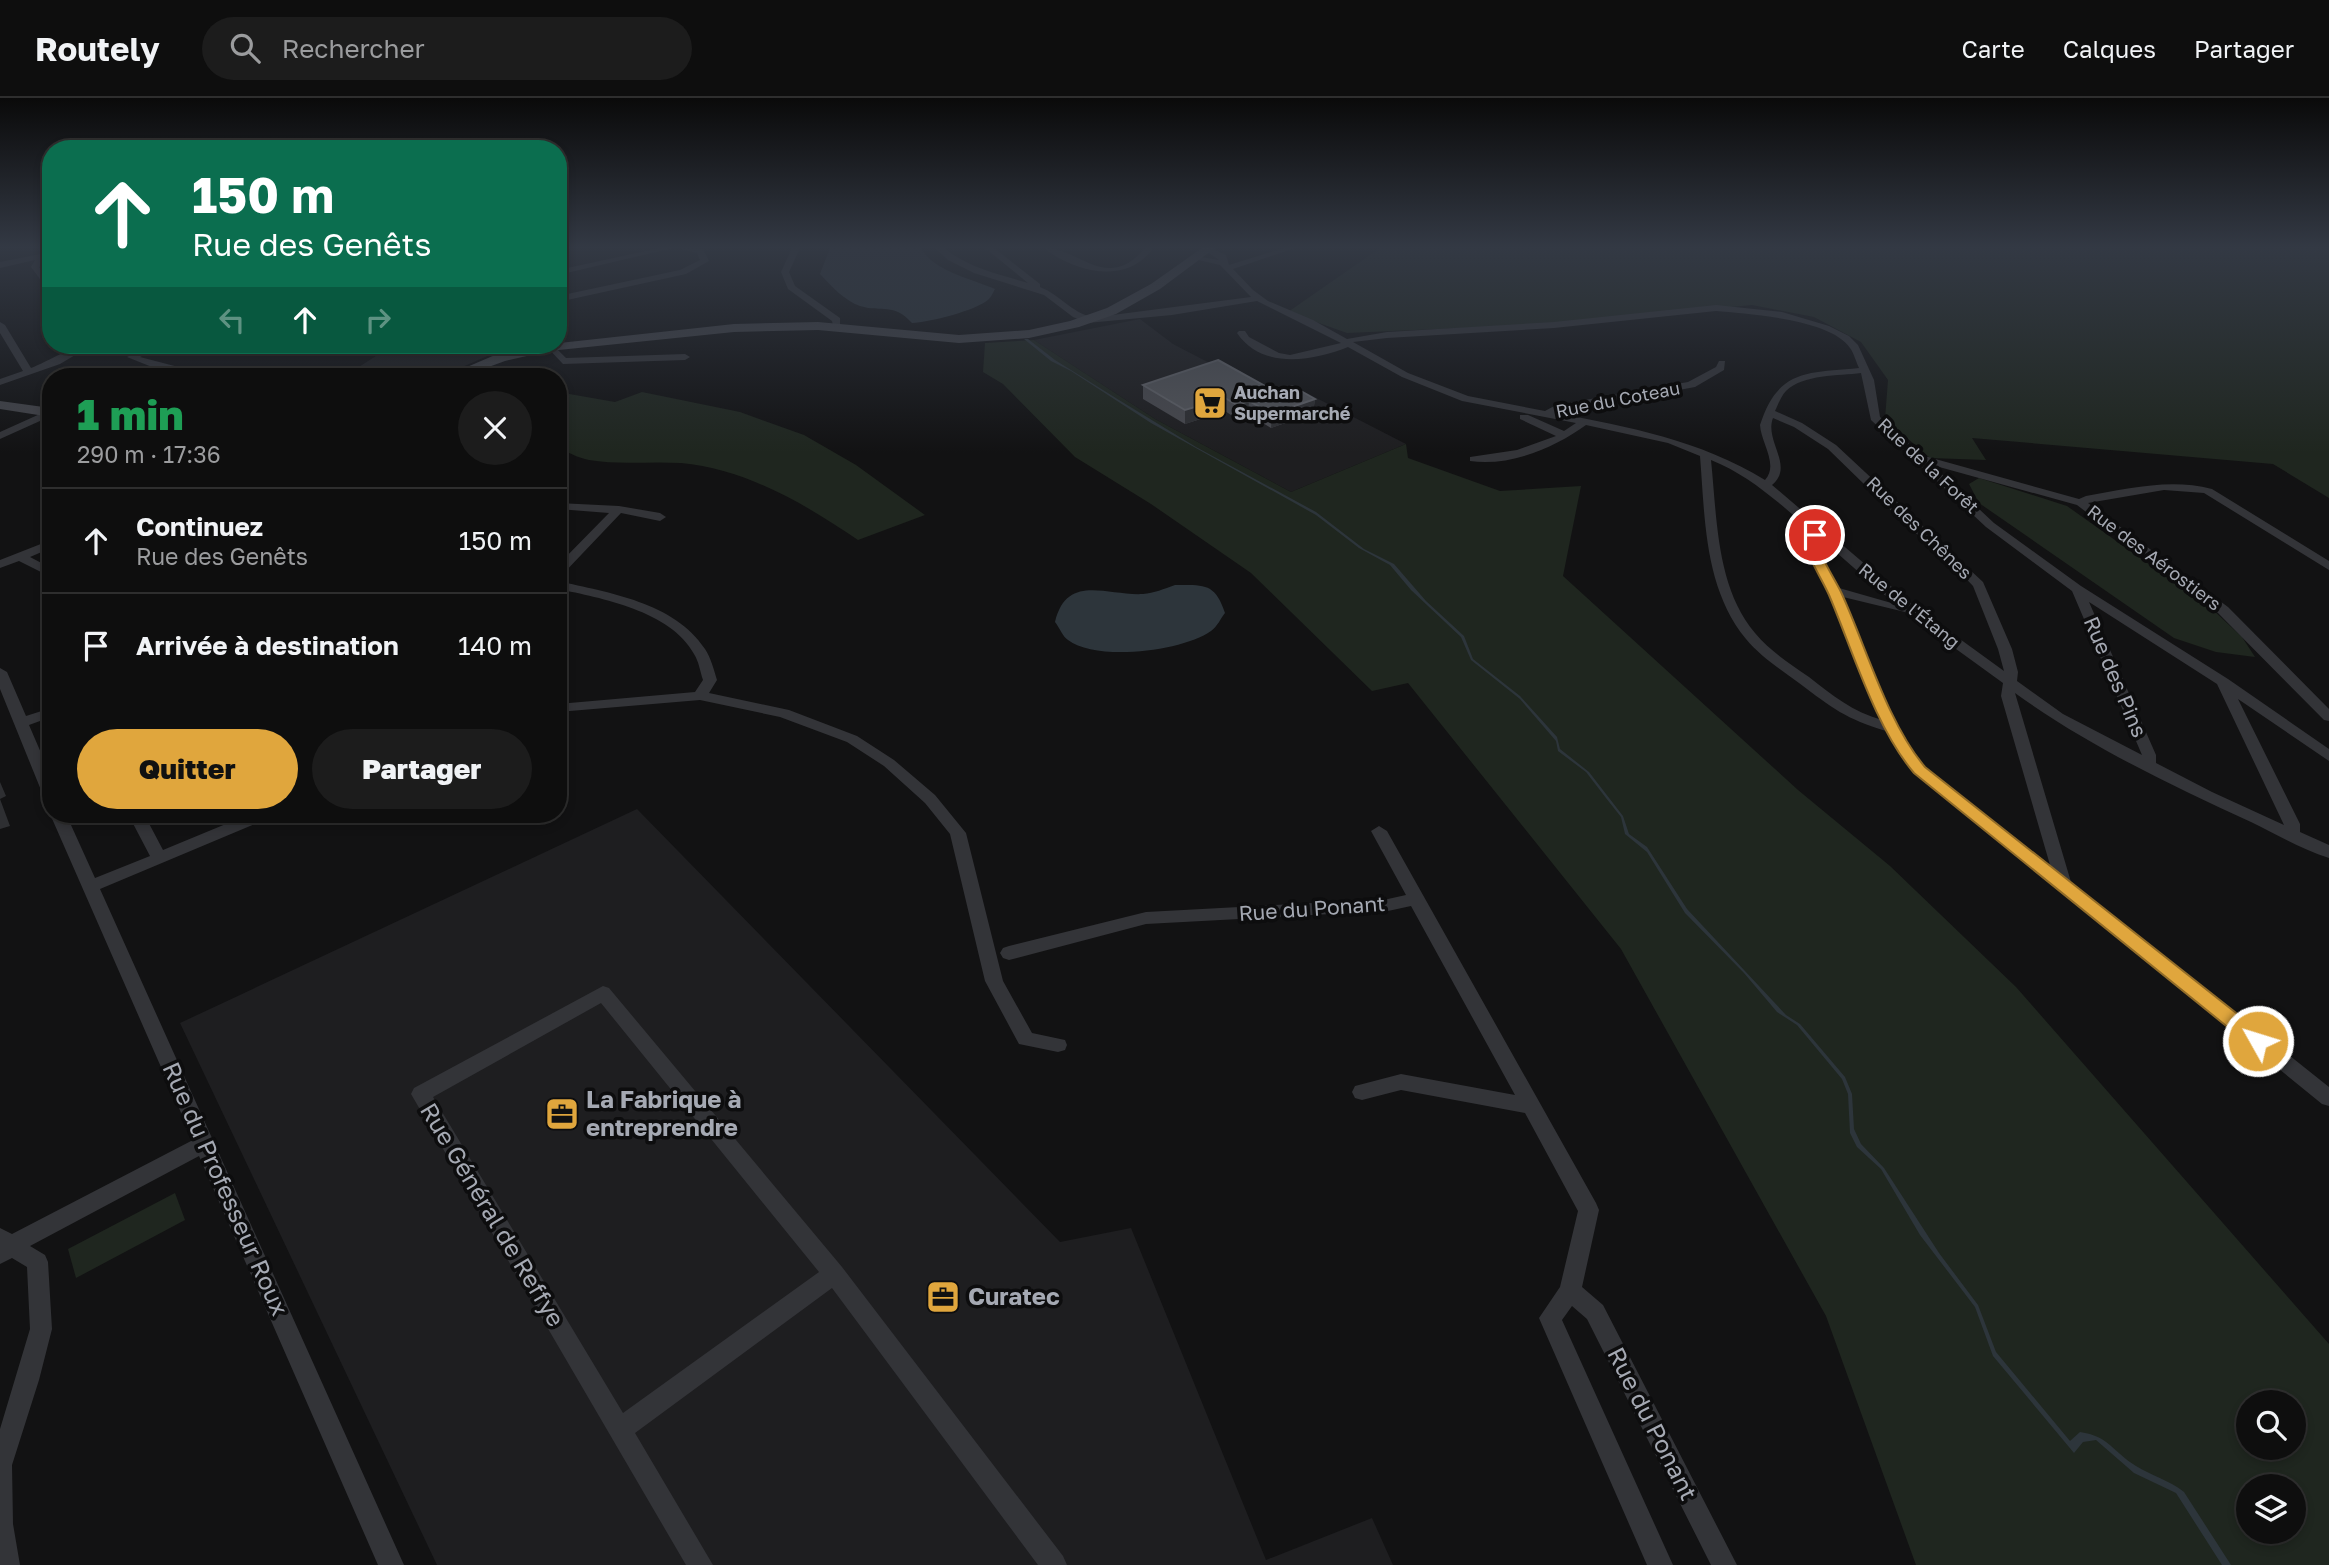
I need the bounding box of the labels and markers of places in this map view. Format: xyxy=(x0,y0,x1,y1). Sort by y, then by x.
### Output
place label: Auchan Supermarché xyxy=(1234,381,1351,424)
supermarket icon: Auchan Supermarché xyxy=(1191,384,1229,422)
pin xyxy=(1785,505,1845,565)
place label: La Fabrique à entreprendre xyxy=(586,1084,741,1141)
office icon: La Fabrique à entreprendre xyxy=(543,1095,581,1133)
office icon: Curatec xyxy=(924,1278,962,1316)
place label: Curatec xyxy=(968,1281,1060,1310)

